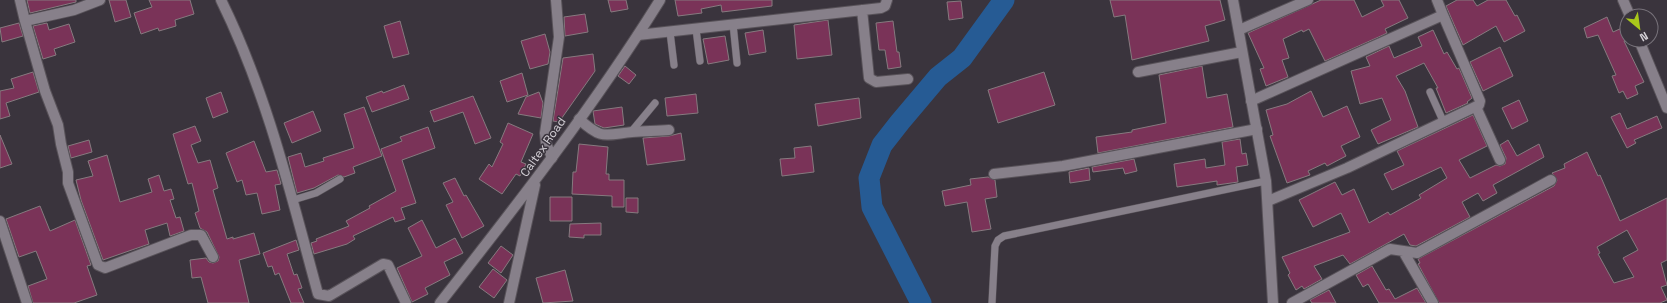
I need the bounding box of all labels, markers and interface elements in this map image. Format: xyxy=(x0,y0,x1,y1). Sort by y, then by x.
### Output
north arrow xyxy=(1619,8,1659,48)
text: N xyxy=(1637,29,1650,45)
street label: Caltex Road xyxy=(517,114,569,180)

